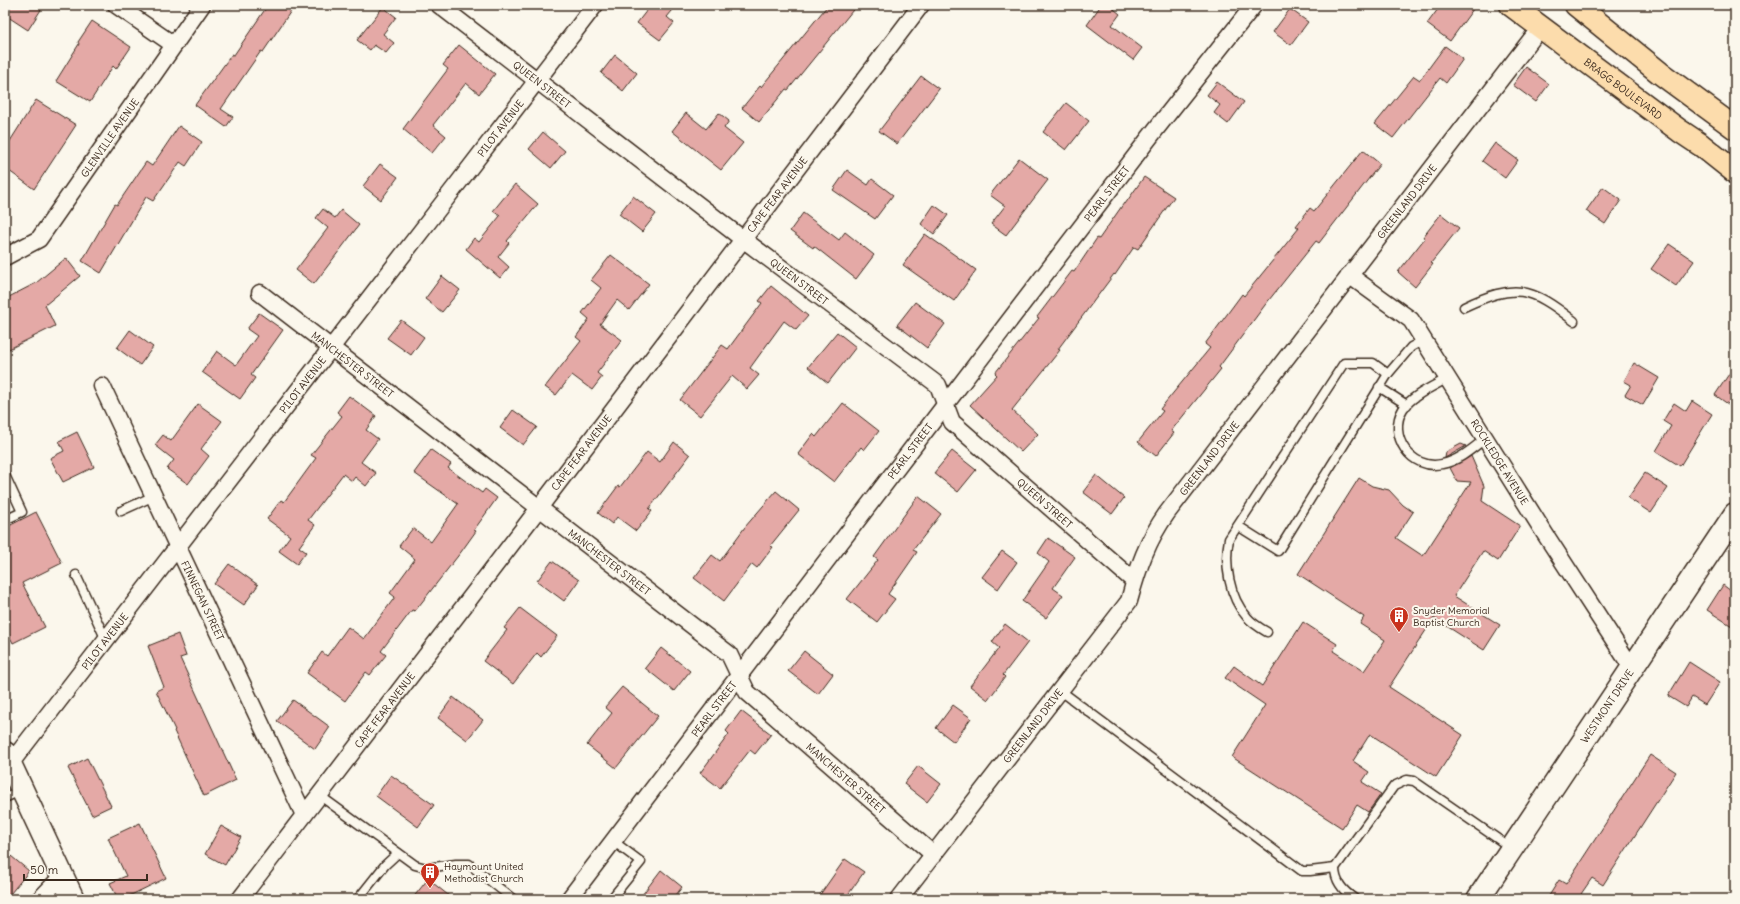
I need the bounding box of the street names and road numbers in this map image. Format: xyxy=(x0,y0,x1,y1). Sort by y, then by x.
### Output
street label: BRAGG BOULEVARD xyxy=(1581,55,1665,122)
street label: QUEEN STREET xyxy=(510,58,573,111)
street label: GLENVILLE AVENUE xyxy=(78,96,142,180)
street label: PILOT AVENUE xyxy=(474,97,526,159)
street label: CAPE FEAR AVENUE xyxy=(744,154,810,235)
street label: GREENLAND DRIVE xyxy=(1374,161,1439,241)
street label: PEARL STREET xyxy=(1081,163,1132,224)
street label: QUEEN STREET xyxy=(767,255,831,307)
street label: MANCHESTER STREET xyxy=(309,329,397,400)
street label: PILOT AVENUE xyxy=(277,354,329,416)
street label: CAPE FEAR AVENUE xyxy=(548,412,614,493)
street label: ROCKLEDGE AVENUE xyxy=(1468,417,1532,507)
street label: GREENLAND DRIVE xyxy=(1176,418,1242,498)
street label: PEARL STREET xyxy=(885,421,935,481)
street label: QUEEN STREET xyxy=(1014,475,1075,531)
street label: MANCHESTER STREET xyxy=(566,526,653,598)
street label: FINNEGAN STREET xyxy=(179,558,227,642)
street label: PILOT AVENUE xyxy=(79,610,131,672)
street label: WESTMONT DRIVE xyxy=(1577,667,1636,745)
street label: CAPE FEAR AVENUE xyxy=(351,669,418,750)
street label: PEARL STREET xyxy=(688,678,739,739)
street label: GREENLAND DRIVE xyxy=(1000,686,1066,765)
street label: MANCHESTER STREET xyxy=(804,740,888,816)

